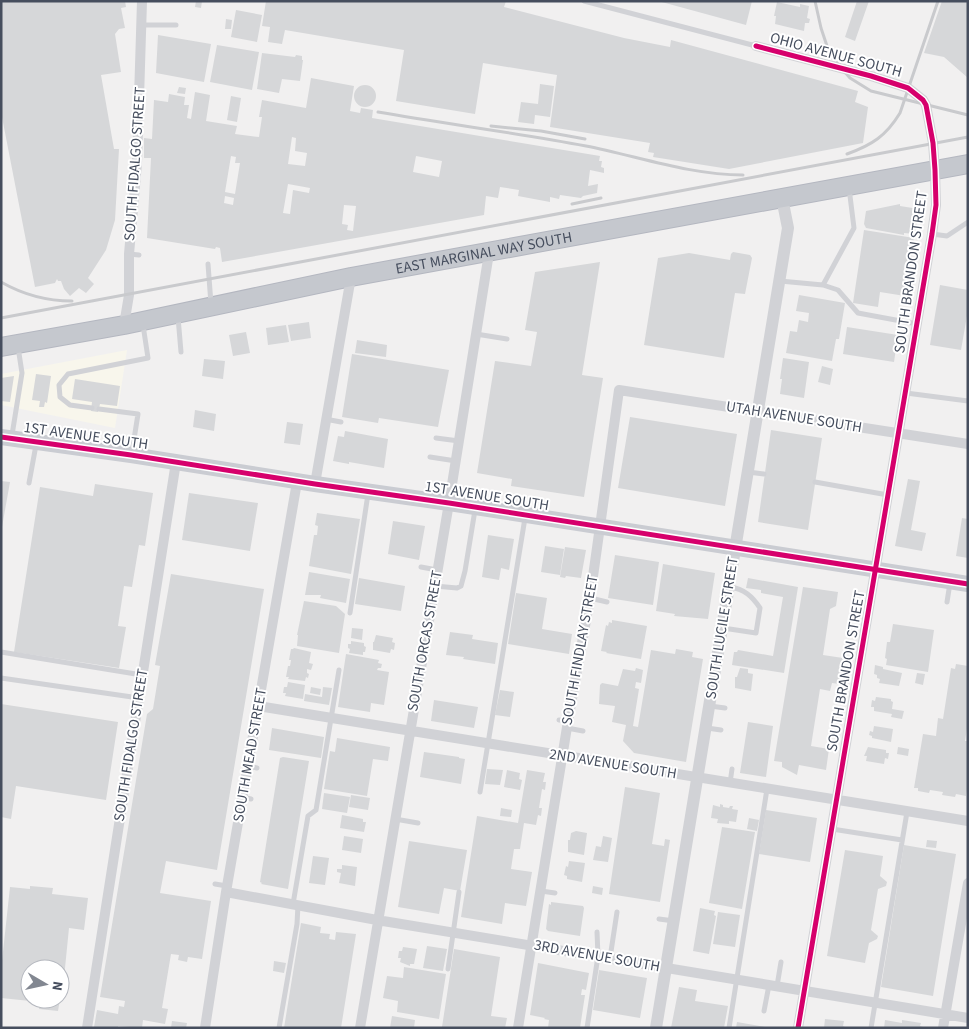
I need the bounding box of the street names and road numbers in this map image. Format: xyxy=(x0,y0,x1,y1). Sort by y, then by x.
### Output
street label: OHIO AVENUE SOUTH xyxy=(768,27,904,83)
street label: SOUTH FIDALGO STREET xyxy=(119,86,151,242)
street label: SOUTH BRANDON STREET xyxy=(889,190,933,354)
street label: EAST MARGINAL WAY SOUTH xyxy=(394,226,574,279)
street label: UTAH AVENUE SOUTH xyxy=(725,396,863,438)
street label: 1ST AVENUE SOUTH xyxy=(22,417,150,455)
street label: 1ST AVENUE SOUTH xyxy=(423,476,551,516)
street label: SOUTH LUCILE STREET xyxy=(700,555,744,701)
street label: SOUTH ORCAS STREET xyxy=(402,569,448,713)
street label: SOUTH FINDLAY STREET xyxy=(556,573,604,727)
street label: SOUTH BRANDON STREET xyxy=(821,589,871,753)
street label: SOUTH FIDALGO STREET xyxy=(109,667,153,823)
street label: SOUTH MEAD STREET xyxy=(228,686,272,824)
street label: 2ND AVENUE SOUTH xyxy=(548,744,678,784)
street label: 3RD AVENUE SOUTH xyxy=(532,935,662,977)

